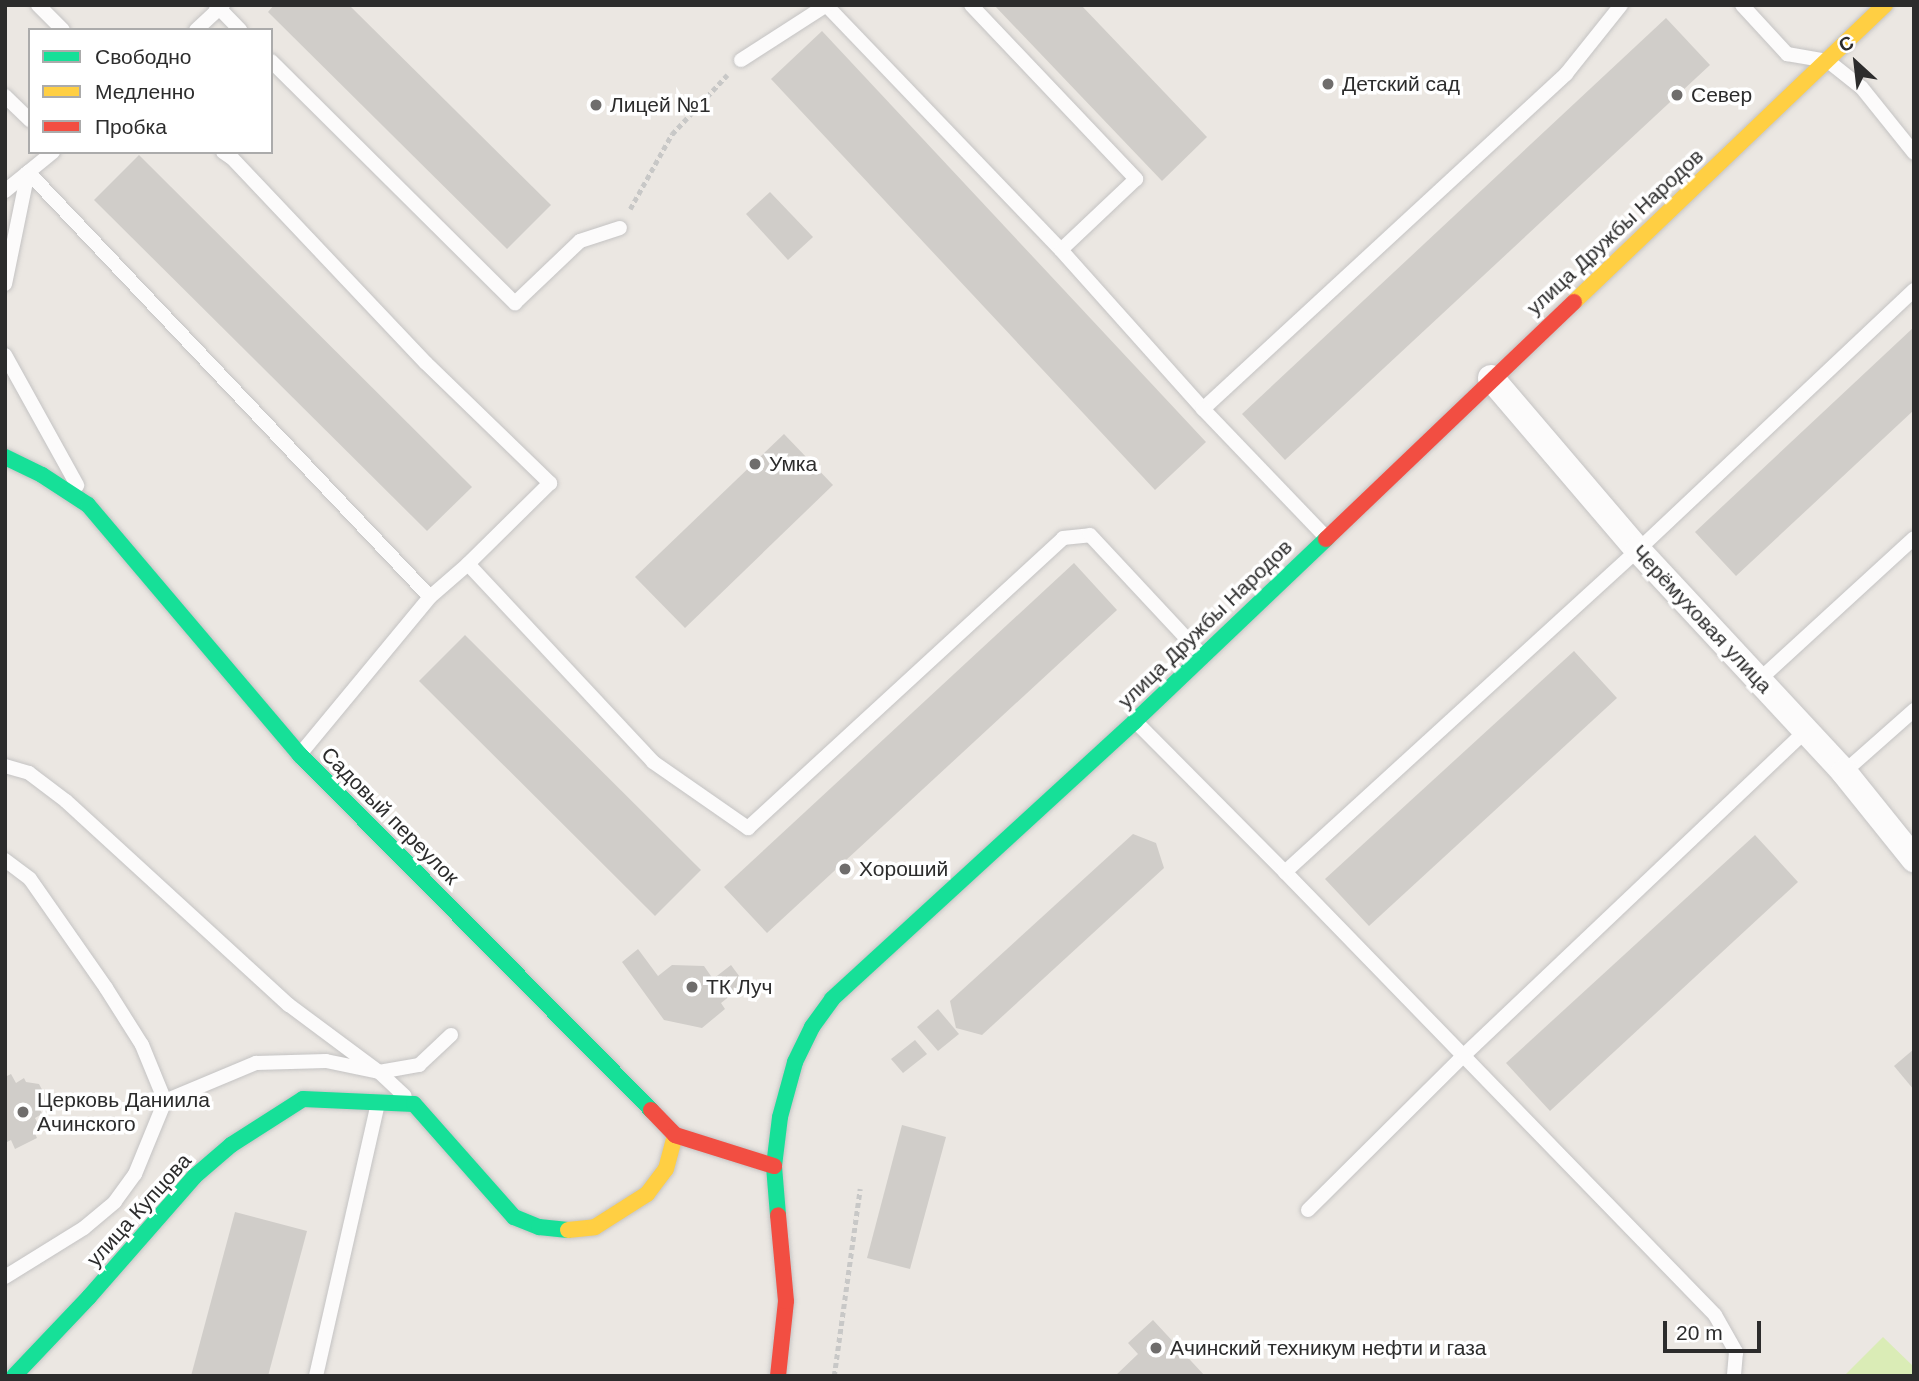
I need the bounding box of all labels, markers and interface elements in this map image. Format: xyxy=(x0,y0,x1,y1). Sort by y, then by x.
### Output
legend xyxy=(28,28,273,154)
north arrow xyxy=(1821,28,1891,98)
text: С xyxy=(1835,31,1857,56)
text: Свободно xyxy=(95,45,192,68)
place label: Детский сад xyxy=(1342,71,1460,97)
marker: Детский сад xyxy=(1320,76,1336,92)
text: Медленно xyxy=(95,80,195,103)
place label: Север xyxy=(1691,82,1752,108)
marker: Север xyxy=(1669,87,1685,103)
place label: Лицей №1 xyxy=(610,92,711,118)
marker: Лицей №1 xyxy=(588,97,604,113)
text: Пробка xyxy=(95,115,167,138)
street label: улица Дружбы Народов xyxy=(1522,144,1708,320)
place label: Умка xyxy=(769,451,817,477)
marker: Умка xyxy=(747,456,763,472)
street label: улица Дружбы Народов xyxy=(1113,534,1297,714)
street label: Черёмуховая улица xyxy=(1627,540,1777,698)
street label: Садовый переулок xyxy=(316,742,464,890)
place label: Хороший xyxy=(859,856,948,882)
marker: Хороший xyxy=(837,861,853,877)
place label: ТК Луч xyxy=(706,974,772,1000)
marker: ТК Луч xyxy=(684,979,700,995)
place label: Церковь Даниила Ачинского xyxy=(37,1087,210,1137)
marker: Церковь Даниила Ачинского xyxy=(15,1104,31,1120)
street label: улица Купцова xyxy=(82,1148,196,1272)
scale bar xyxy=(1667,1308,1765,1352)
text: 20 m xyxy=(1676,1321,1723,1344)
place label: Ачинский техникум нефти и газа xyxy=(1170,1335,1486,1361)
marker: Ачинский техникум нефти и газа xyxy=(1148,1340,1164,1356)

